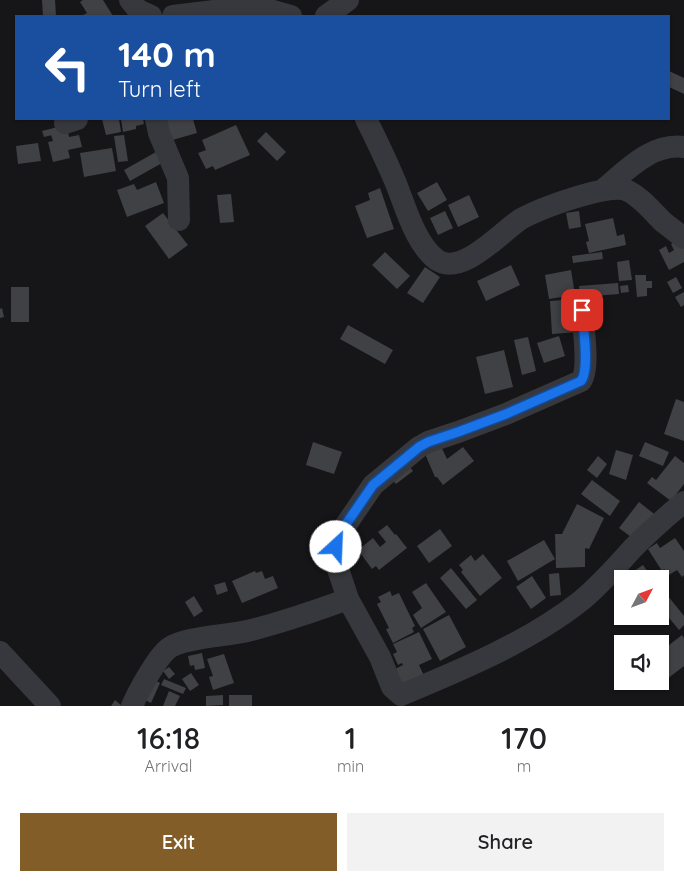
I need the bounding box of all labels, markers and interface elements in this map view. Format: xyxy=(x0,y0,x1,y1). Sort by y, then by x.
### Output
text: 140 m xyxy=(118,32,216,76)
icon: left xyxy=(35,35,100,100)
text: Turn left xyxy=(118,75,201,103)
pin xyxy=(561,289,603,331)
icon: arrive xyxy=(568,296,596,324)
position arrow xyxy=(309,520,361,572)
north arrow xyxy=(614,570,669,625)
map controls xyxy=(614,570,669,690)
button: sound xyxy=(614,635,669,690)
text: 16:18 xyxy=(137,719,200,757)
text: 1 xyxy=(345,719,356,757)
text: 170 xyxy=(501,719,547,757)
text: Arrival xyxy=(145,756,192,776)
text: min xyxy=(337,756,364,776)
text: m xyxy=(517,756,531,776)
button: Exit xyxy=(20,813,337,871)
button: Share xyxy=(347,813,664,871)

